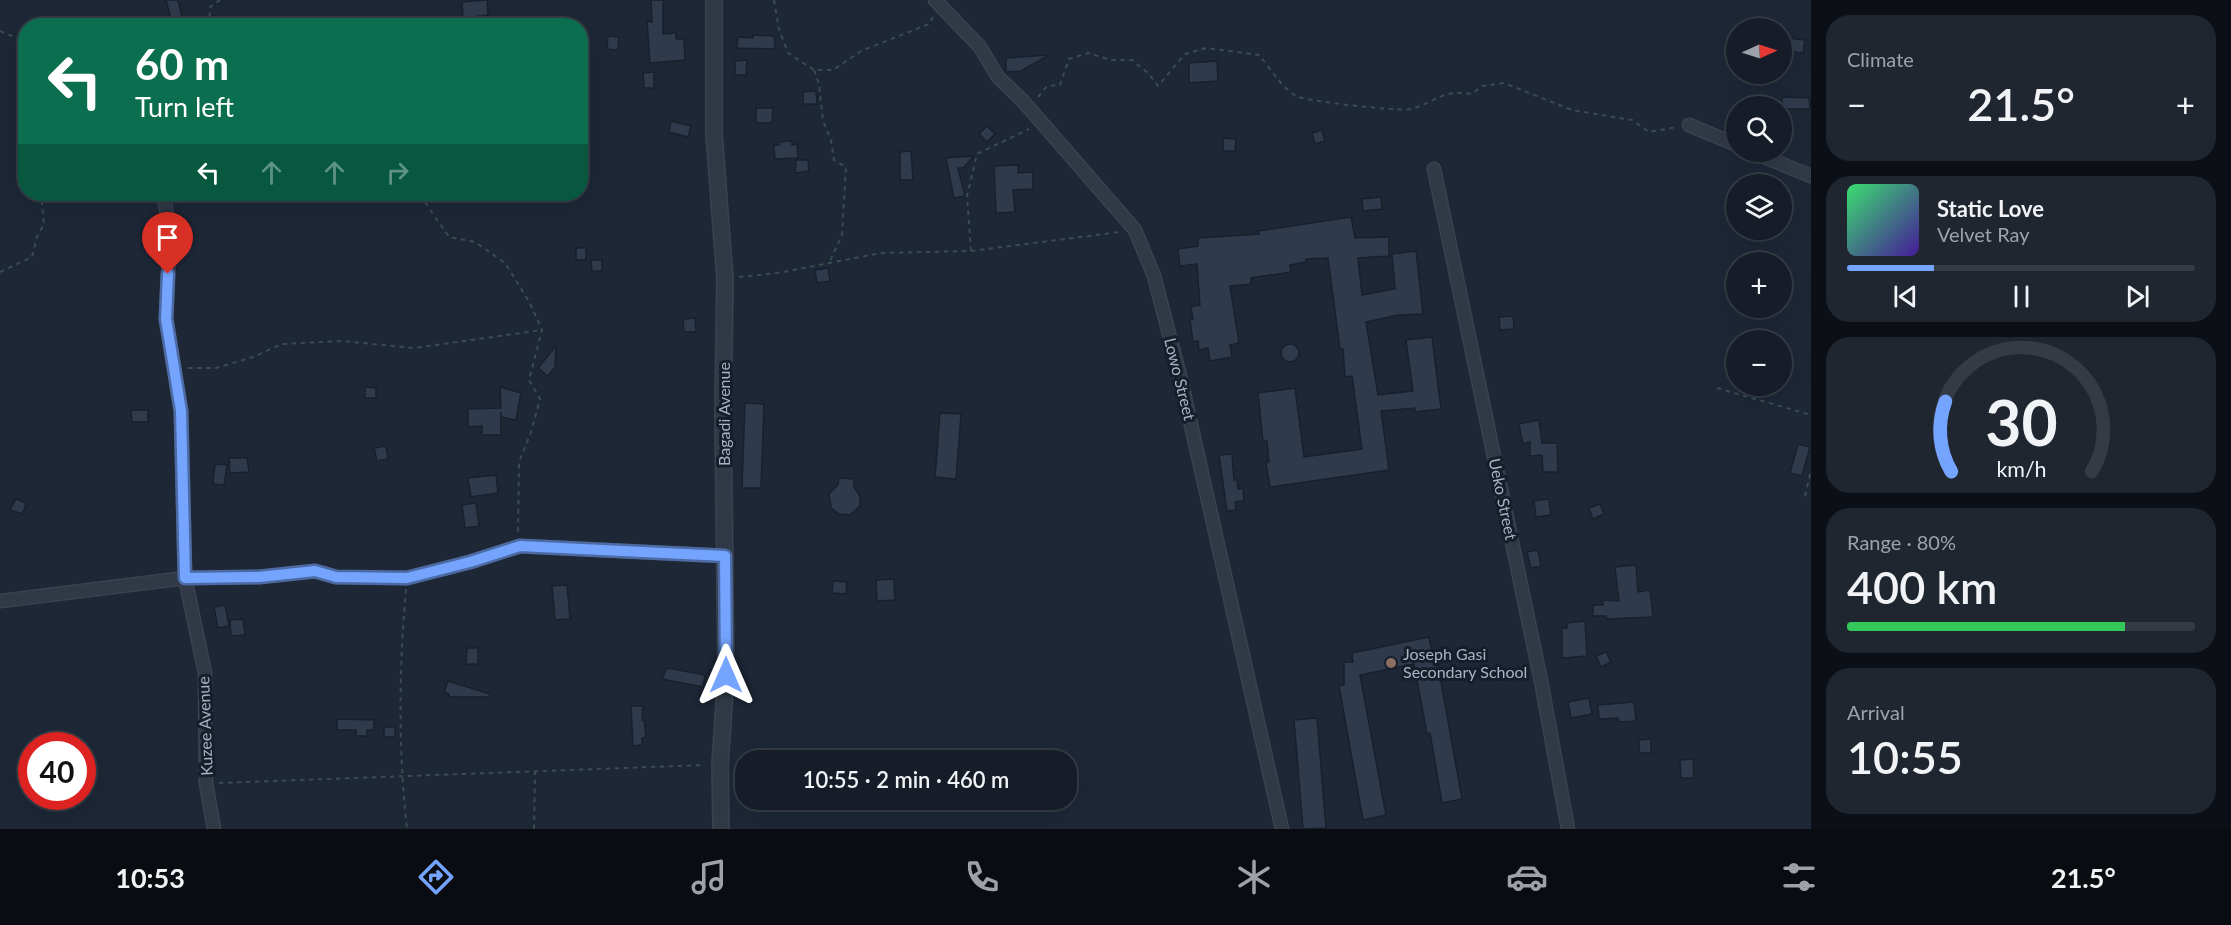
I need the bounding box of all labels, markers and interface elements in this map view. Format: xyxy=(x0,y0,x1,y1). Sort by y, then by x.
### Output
north arrow xyxy=(1726,18,1792,84)
map controls xyxy=(1726,18,1792,396)
text: 60 m xyxy=(135,39,229,89)
icon: left xyxy=(36,42,114,120)
text: Climate xyxy=(1847,47,1914,71)
text: 21.5° xyxy=(1967,77,2075,131)
text: − xyxy=(1847,84,1866,124)
text: + xyxy=(2176,84,2195,124)
text: Turn left xyxy=(135,90,234,123)
button: search xyxy=(1726,96,1792,162)
icon: left xyxy=(192,156,225,189)
icon: ahead xyxy=(255,156,288,189)
icon: ahead xyxy=(318,156,351,189)
icon: right xyxy=(381,156,414,189)
button: layers xyxy=(1726,174,1792,240)
text: Static Love xyxy=(1937,195,2044,222)
pin xyxy=(142,212,193,274)
icon: arrive xyxy=(151,221,184,254)
text: Velvet Ray xyxy=(1937,222,2030,246)
button: + xyxy=(1726,252,1792,318)
icon: previous xyxy=(1889,280,1922,313)
icon: pause xyxy=(2005,280,2038,313)
icon: next xyxy=(2121,280,2154,313)
button: − xyxy=(1726,330,1792,396)
street label: Lowo Street xyxy=(1161,336,1200,422)
street label: Bagadi Avenue xyxy=(714,362,733,466)
text: 30 xyxy=(1985,384,2057,459)
street label: Ueko Street xyxy=(1486,456,1521,542)
text: km/h xyxy=(1996,456,2046,482)
text: Range · 80% xyxy=(1847,530,1956,554)
text: 400 km xyxy=(1847,560,1997,614)
position arrow xyxy=(694,643,758,707)
place label: Joseph Gasi Secondary School xyxy=(1403,644,1527,681)
marker: Joseph Gasi Secondary School xyxy=(1384,656,1398,670)
street label: Kuzee Avenue xyxy=(193,676,216,776)
text: Arrival xyxy=(1847,700,1905,724)
text: 10:55 xyxy=(1847,730,1963,784)
speed limit sign: 40 xyxy=(18,732,96,810)
text: 10:55 · 2 min · 460 m xyxy=(803,766,1009,793)
icon: directions xyxy=(415,856,457,898)
icon: music xyxy=(688,856,730,898)
icon: phone xyxy=(961,856,1003,898)
icon: climate xyxy=(1233,856,1275,898)
icon: car xyxy=(1506,856,1548,898)
icon: filters xyxy=(1778,856,1820,898)
text: 10:53 xyxy=(115,861,185,894)
text: 21.5° xyxy=(2051,861,2116,894)

